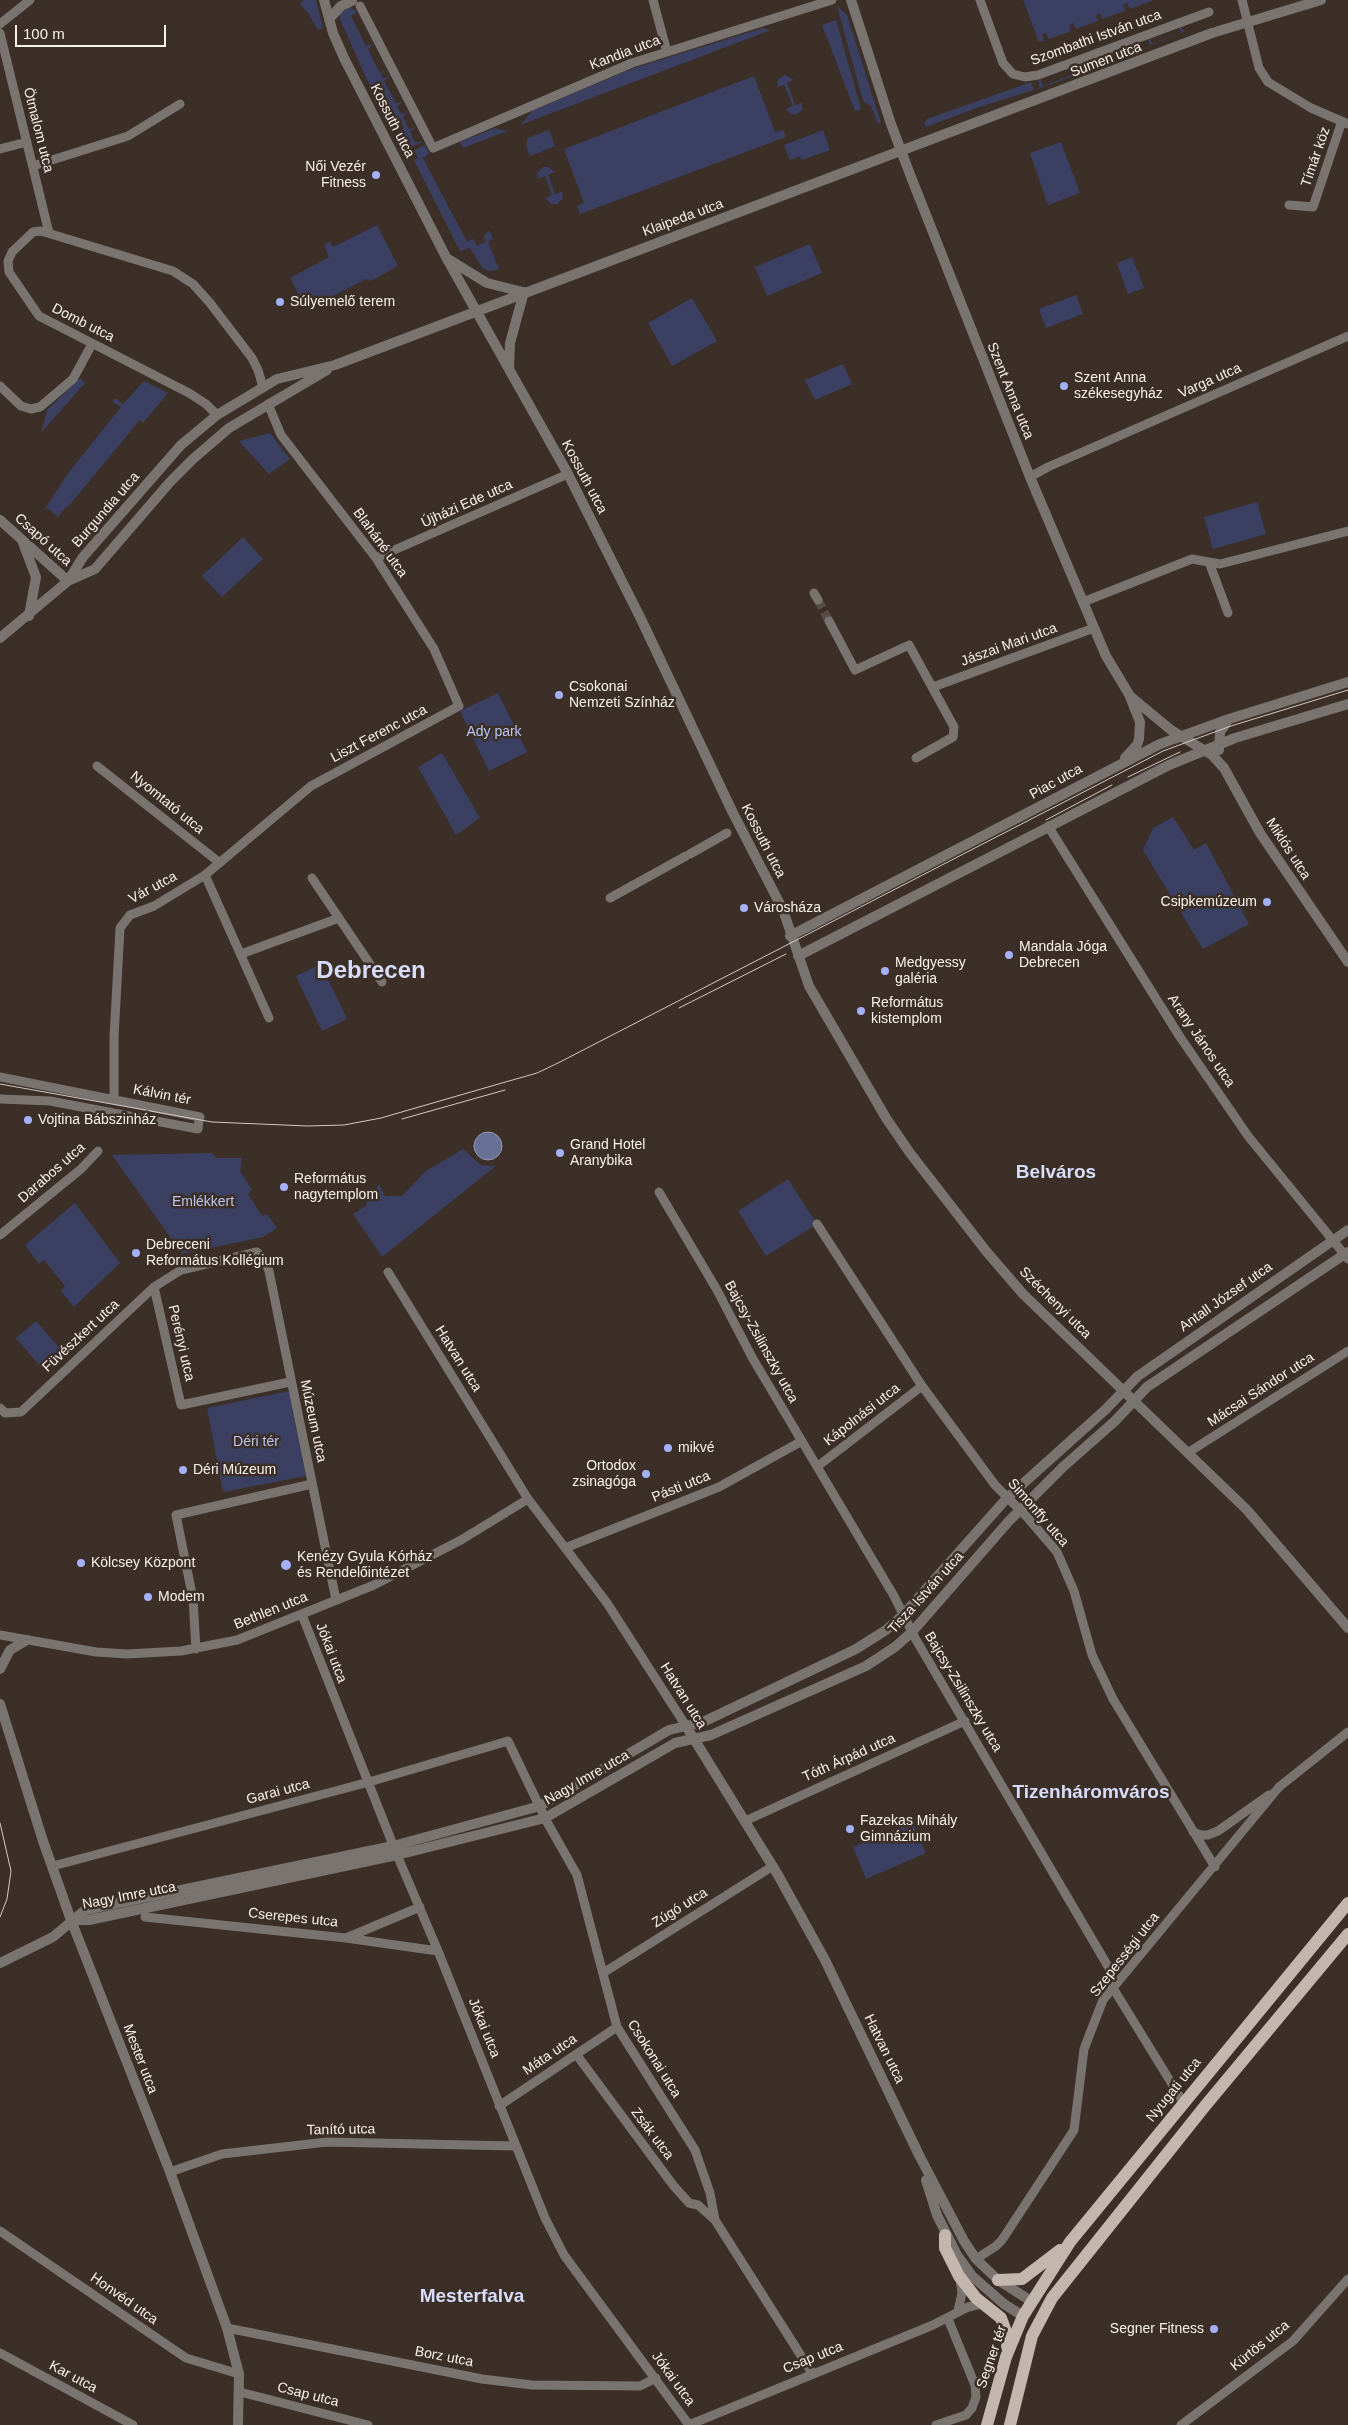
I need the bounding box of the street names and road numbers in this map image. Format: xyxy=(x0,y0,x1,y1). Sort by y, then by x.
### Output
street label: Szombathi István utca xyxy=(1028,7,1164,69)
street label: Kandia utca xyxy=(587,32,663,74)
street label: Sumen utca xyxy=(1068,39,1144,81)
street label: Kossuth utca xyxy=(366,81,418,161)
street label: Ötmalom utca xyxy=(19,86,57,174)
street label: Tímár köz xyxy=(1298,125,1334,189)
street label: Klaipeda utca xyxy=(640,196,726,240)
street label: Domb utca xyxy=(49,300,117,346)
street label: Szent Anna utca xyxy=(983,340,1037,442)
street label: Varga utca xyxy=(1176,360,1244,402)
street label: Kossuth utca xyxy=(558,437,610,517)
street label: Burgundia utca xyxy=(69,469,143,551)
street label: Újházi Ede utca xyxy=(419,476,515,532)
street label: Blaháné utca xyxy=(349,505,411,581)
street label: Csapó utca xyxy=(11,510,75,570)
street label: Jászai Mari utca xyxy=(959,620,1059,670)
street label: Liszt Ferenc utca xyxy=(328,702,430,766)
street label: Piac utca xyxy=(1027,761,1085,803)
street label: Nyomtató utca xyxy=(127,768,207,838)
street label: Kossuth utca xyxy=(737,801,789,881)
street label: Miklós utca xyxy=(1262,815,1314,883)
street label: Vár utca xyxy=(126,868,180,908)
street label: Arany János utca xyxy=(1164,991,1238,1091)
street label: Kálvin tér xyxy=(132,1081,192,1109)
street label: Darabos utca xyxy=(15,1139,89,1207)
street label: Antall József utca xyxy=(1176,1259,1276,1335)
street label: Széchenyi utca xyxy=(1015,1263,1095,1343)
street label: Bajcsy-Zsilinszky utca xyxy=(720,1278,802,1406)
street label: Füvészkert utca xyxy=(39,1296,123,1376)
street label: Perényi utca xyxy=(164,1303,198,1383)
street label: Hatvan utca xyxy=(431,1323,485,1395)
street label: Mácsai Sándor utca xyxy=(1205,1349,1317,1431)
street label: Múzeum utca xyxy=(296,1378,330,1464)
street label: Kápolnási utca xyxy=(821,1380,903,1450)
street label: Pásti utca xyxy=(649,1468,713,1506)
street label: Simonffy utca xyxy=(1004,1476,1072,1550)
street label: Tisza István utca xyxy=(885,1549,967,1637)
street label: Bethlen utca xyxy=(232,1589,310,1633)
street label: Jókai utca xyxy=(312,1621,350,1685)
street label: Bajcsy-Zsilinszky utca xyxy=(921,1629,1005,1755)
street label: Hatvan utca xyxy=(656,1660,710,1732)
street label: Tóth Árpád utca xyxy=(800,1730,898,1786)
street label: Nagy Imre utca xyxy=(542,1747,632,1809)
street label: Garai utca xyxy=(245,1776,311,1808)
street label: Nagy Imre utca xyxy=(81,1879,177,1913)
street label: Zúgó utca xyxy=(649,1884,711,1932)
street label: Cserepes utca xyxy=(247,1905,339,1931)
street label: Szepességi utca xyxy=(1087,1909,1163,2001)
street label: Jókai utca xyxy=(464,1996,504,2060)
street label: Hatvan utca xyxy=(860,2012,908,2086)
street label: Csokonai utca xyxy=(623,2017,685,2101)
street label: Mester utca xyxy=(119,2022,161,2096)
street label: Máta utca xyxy=(520,2031,580,2079)
street label: Nyugati utca xyxy=(1143,2054,1205,2126)
street label: Zsák utca xyxy=(627,2105,677,2163)
street label: Tanító utca xyxy=(307,2121,375,2139)
street label: Honvéd utca xyxy=(87,2270,161,2328)
street label: Kürtös utca xyxy=(1227,2317,1293,2375)
street label: Segner tér xyxy=(973,2323,1011,2391)
street label: Csap utca xyxy=(781,2338,845,2378)
street label: Borz utca xyxy=(413,2343,475,2371)
street label: Jókai utca xyxy=(648,2349,698,2409)
street label: Kar utca xyxy=(46,2357,100,2397)
street label: Csap utca xyxy=(275,2379,341,2411)

